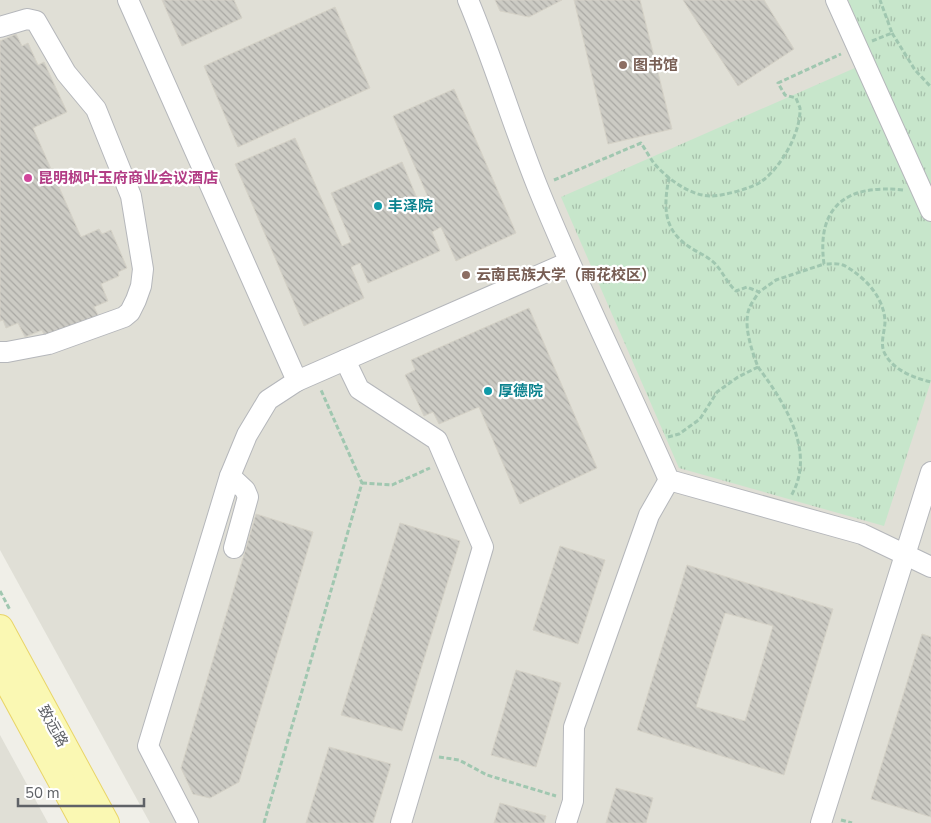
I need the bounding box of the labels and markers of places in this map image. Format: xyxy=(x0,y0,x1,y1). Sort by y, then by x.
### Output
place label: 图书馆 xyxy=(633,55,678,75)
marker: 图书馆 xyxy=(617,59,629,71)
place label: 昆明枫叶玉府商业会议酒店 xyxy=(38,168,218,188)
marker: 昆明枫叶玉府商业会议酒店 xyxy=(22,172,34,184)
place label: 丰泽院 xyxy=(388,196,433,216)
marker: 丰泽院 xyxy=(372,200,384,212)
place label: 云南民族大学（雨花校区） xyxy=(476,265,656,285)
marker: 云南民族大学（雨花校区） xyxy=(460,269,472,281)
place label: 厚德院 xyxy=(498,381,543,401)
marker: 厚德院 xyxy=(482,385,494,397)

